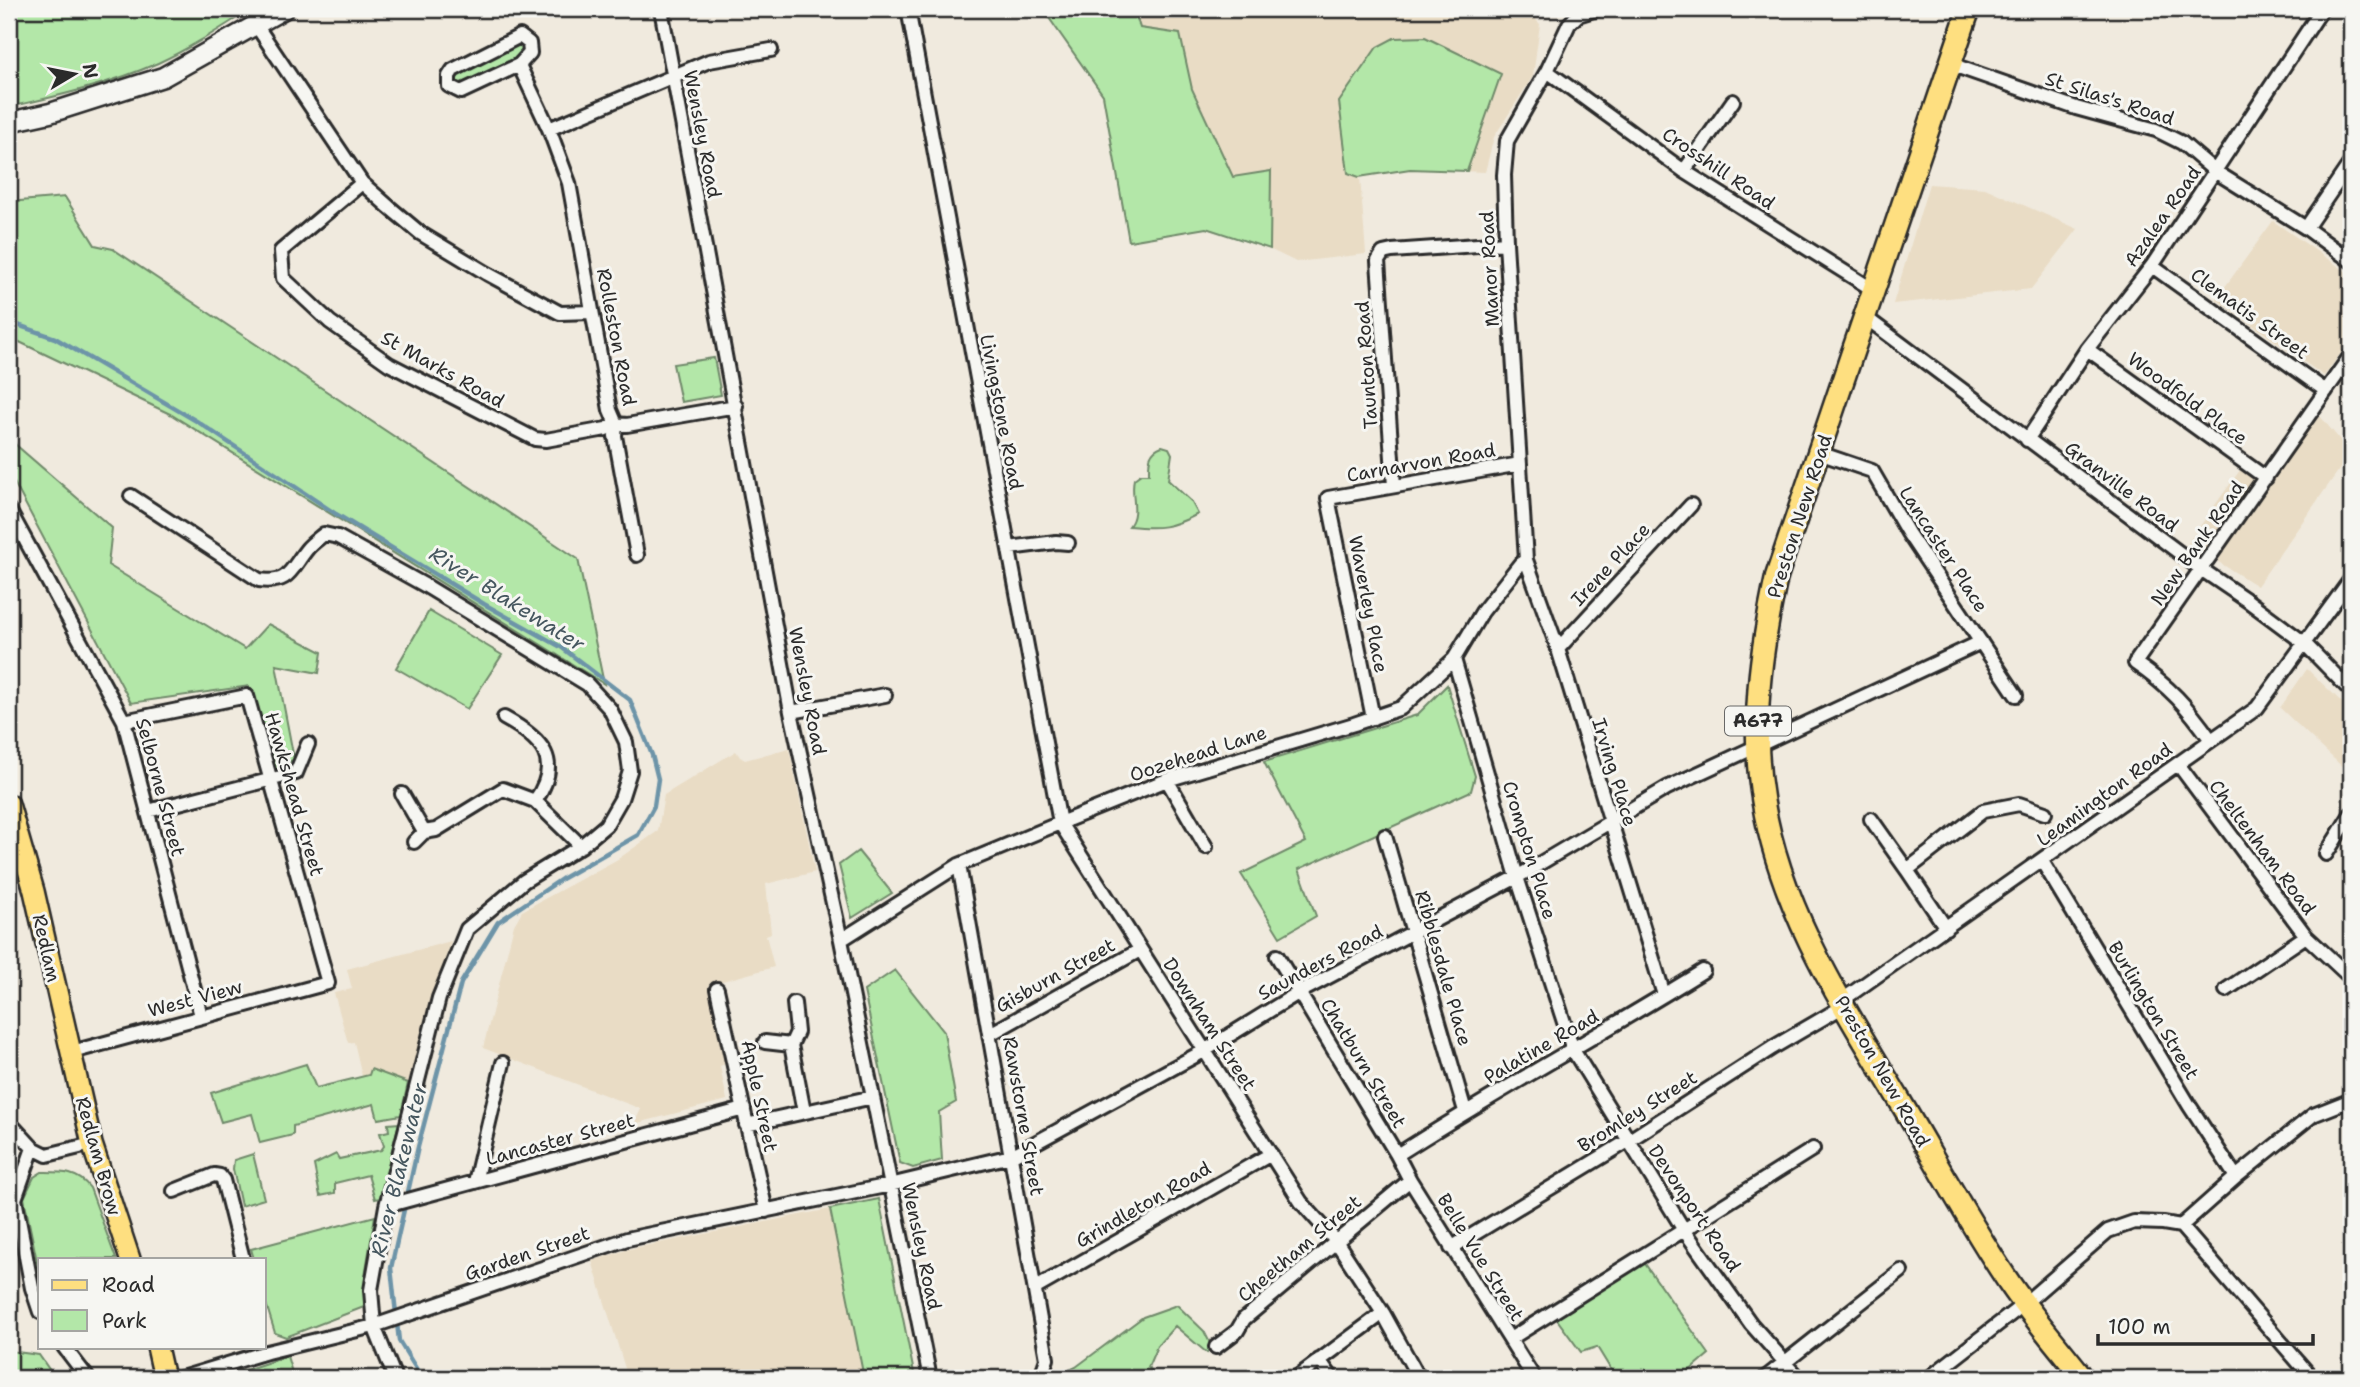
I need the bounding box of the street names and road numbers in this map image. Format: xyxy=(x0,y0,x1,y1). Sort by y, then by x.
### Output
street label: St Silas's Road xyxy=(2042,66,2177,131)
street label: Wensley Road xyxy=(678,68,727,200)
street label: Crosshill Road xyxy=(1658,121,1780,215)
street label: Azalea Road xyxy=(2118,161,2206,272)
street label: Manor Road xyxy=(1474,210,1505,328)
street label: Clematis Street xyxy=(2186,262,2314,365)
street label: Rolleston Road xyxy=(591,266,642,408)
street label: Taunton Road xyxy=(1350,300,1383,430)
street label: St Marks Road xyxy=(377,325,509,414)
street label: Livingstone Road xyxy=(974,332,1029,492)
street label: Woodfold Place xyxy=(2123,346,2253,450)
street label: Preston New Road xyxy=(1761,431,1838,601)
street label: Granville Road xyxy=(2060,435,2184,538)
street label: Carnarvon Road xyxy=(1345,437,1497,488)
street label: New Bank Road xyxy=(2145,476,2250,611)
street label: Lancaster Place xyxy=(1893,481,1994,617)
street label: Irene Place xyxy=(1565,517,1655,611)
street label: Waverley Place xyxy=(1343,533,1394,675)
street label: Wensley Road xyxy=(783,625,832,757)
road number: A677 xyxy=(1725,706,1791,736)
street label: Hawkshead Street xyxy=(259,709,330,879)
street label: Selborne Street xyxy=(130,715,191,859)
street label: Irving Place xyxy=(1586,715,1643,829)
street label: Oozehead Lane xyxy=(1126,720,1270,787)
street label: Leamington Road xyxy=(2032,737,2177,852)
street label: Cheltenham Road xyxy=(2204,775,2322,920)
street label: Crompton Place xyxy=(1497,778,1562,922)
street label: Ribblesdale Place xyxy=(1409,887,1478,1049)
street label: Redlam xyxy=(27,912,66,985)
street label: Saunders Road xyxy=(1253,919,1387,1006)
street label: Gisburn Street xyxy=(991,932,1119,1019)
street label: Burlington Street xyxy=(2102,936,2205,1084)
street label: Downham Street xyxy=(1157,953,1262,1096)
street label: West View xyxy=(145,974,245,1023)
street label: Preston New Road xyxy=(1829,991,1936,1151)
street label: Chatburn Street xyxy=(1315,994,1412,1133)
street label: Palatine Road xyxy=(1479,1003,1603,1089)
street label: Rawstorne Street xyxy=(997,1034,1050,1198)
street label: Apple Street xyxy=(735,1038,784,1154)
street label: Bromley Street xyxy=(1573,1065,1702,1158)
street label: Redlam Brow xyxy=(70,1094,127,1218)
street label: Lancaster Street xyxy=(483,1108,637,1171)
street label: Devonport Road xyxy=(1643,1140,1747,1277)
street label: Grindleton Road xyxy=(1071,1156,1215,1253)
street label: Wensley Road xyxy=(896,1180,947,1312)
street label: Cheetham Street xyxy=(1232,1189,1366,1308)
street label: Belle Vue Street xyxy=(1431,1189,1530,1326)
street label: Garden Street xyxy=(461,1220,593,1287)

